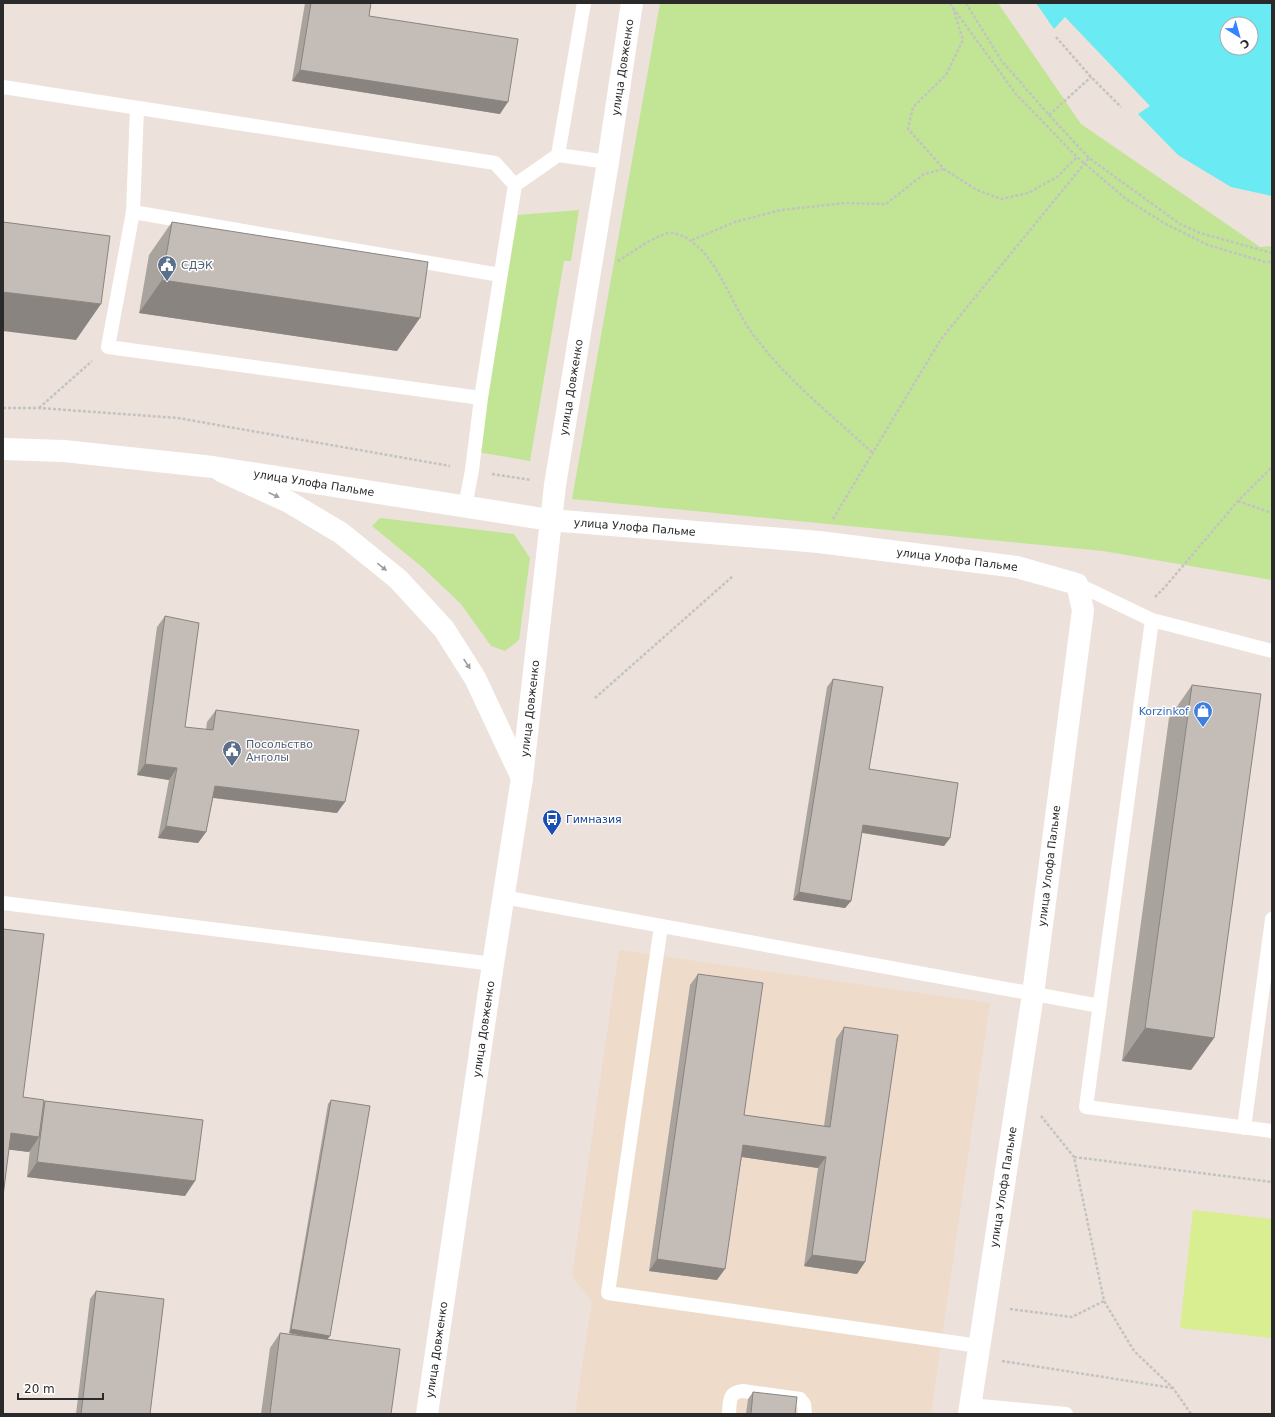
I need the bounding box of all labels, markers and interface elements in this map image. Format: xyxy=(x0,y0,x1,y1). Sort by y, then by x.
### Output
north arrow xyxy=(1219,16,1259,56)
street label: улица Довженко xyxy=(609,18,637,117)
text: С xyxy=(1238,36,1252,51)
public building icon: СДЭК xyxy=(156,254,178,282)
place label: СДЭК xyxy=(181,259,213,272)
street label: улица Довженко xyxy=(557,338,586,436)
street label: улица Улофа Пальме xyxy=(252,467,375,499)
one-way arrow xyxy=(269,492,280,498)
street label: улица Улофа Пальме xyxy=(573,516,696,539)
street label: улица Улофа Пальме xyxy=(896,546,1019,574)
one-way arrow xyxy=(377,562,388,571)
one-way arrow xyxy=(463,659,470,670)
street label: улица Довженко xyxy=(518,659,542,758)
shop icon: Korzinkof xyxy=(1192,700,1214,728)
place label: Korzinkof xyxy=(1139,705,1190,718)
place label: Посольство Анголы xyxy=(246,738,313,764)
public building icon: Посольство Анголы xyxy=(221,739,243,767)
street label: улица Улофа Пальме xyxy=(1036,804,1063,927)
bus stop icon: Гимназия xyxy=(541,808,563,836)
place label: Гимназия xyxy=(566,813,622,826)
street label: улица Довженко xyxy=(470,980,497,1078)
street label: улица Улофа Пальме xyxy=(988,1126,1020,1248)
street label: улица Довженко xyxy=(423,1300,450,1399)
scale bar xyxy=(18,1375,103,1401)
text: 20 m xyxy=(24,1382,55,1396)

